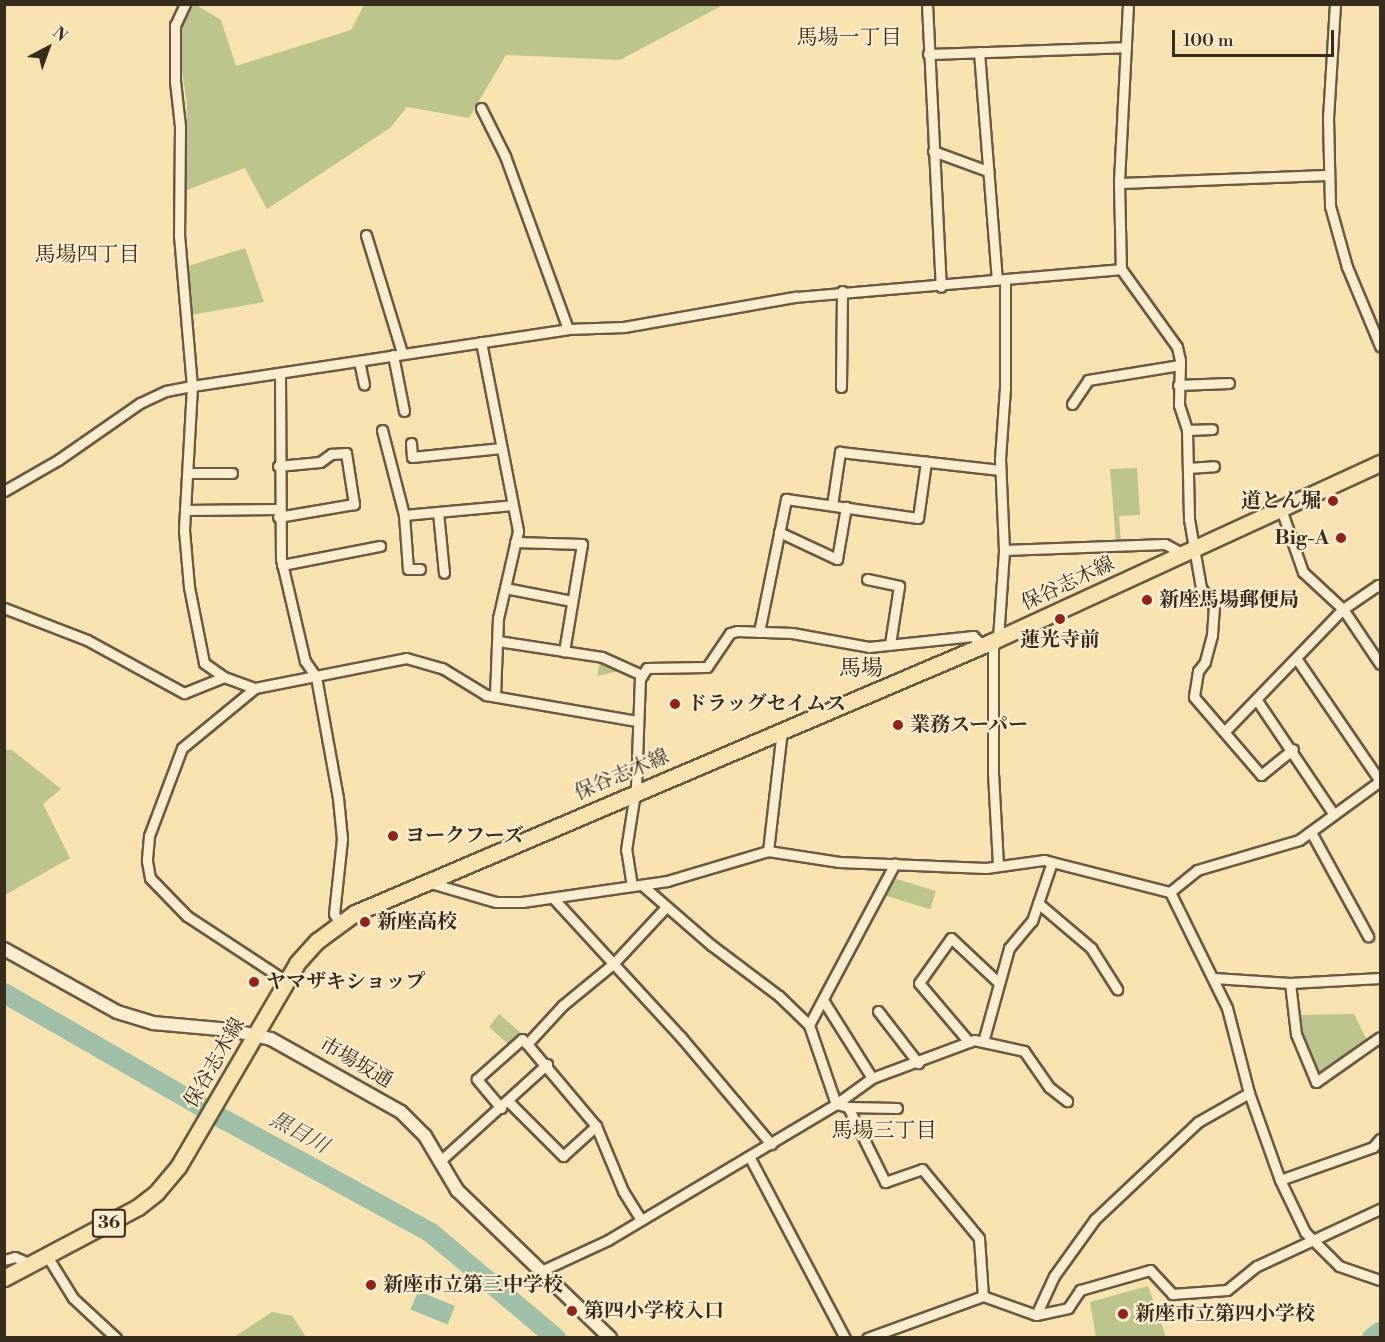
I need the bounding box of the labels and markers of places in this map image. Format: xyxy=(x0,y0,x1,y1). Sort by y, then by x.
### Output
place label: 道とん堀 xyxy=(1241,489,1321,513)
marker: 道とん堀 xyxy=(1326,494,1340,508)
place label: Big-A xyxy=(1274,526,1329,550)
marker: Big-A xyxy=(1334,531,1348,545)
place label: 新座馬場郵便局 xyxy=(1159,588,1299,612)
marker: 新座馬場郵便局 xyxy=(1140,593,1154,607)
marker: 蓮光寺前 xyxy=(1053,612,1067,626)
place label: 蓮光寺前 xyxy=(1020,628,1100,652)
place label: ドラッグセイムス xyxy=(687,692,847,716)
marker: ドラッグセイムス xyxy=(668,697,682,711)
place label: 業務スーパー xyxy=(910,713,1029,737)
marker: 業務スーパー xyxy=(891,718,905,732)
place label: ヨークフーズ xyxy=(405,824,524,848)
marker: ヨークフーズ xyxy=(386,829,400,843)
place label: 新座高校 xyxy=(377,910,457,934)
marker: 新座高校 xyxy=(358,915,372,929)
place label: ヤマザキショップ xyxy=(266,970,426,994)
marker: ヤマザキショップ xyxy=(247,975,261,989)
place label: 新座市立第三中学校 xyxy=(383,1273,563,1297)
marker: 新座市立第三中学校 xyxy=(364,1278,378,1292)
place label: 第四小学校入口 xyxy=(584,1299,724,1323)
place label: 新座市立第四小学校 xyxy=(1135,1302,1315,1326)
marker: 第四小学校入口 xyxy=(565,1304,579,1318)
marker: 新座市立第四小学校 xyxy=(1116,1307,1130,1321)

